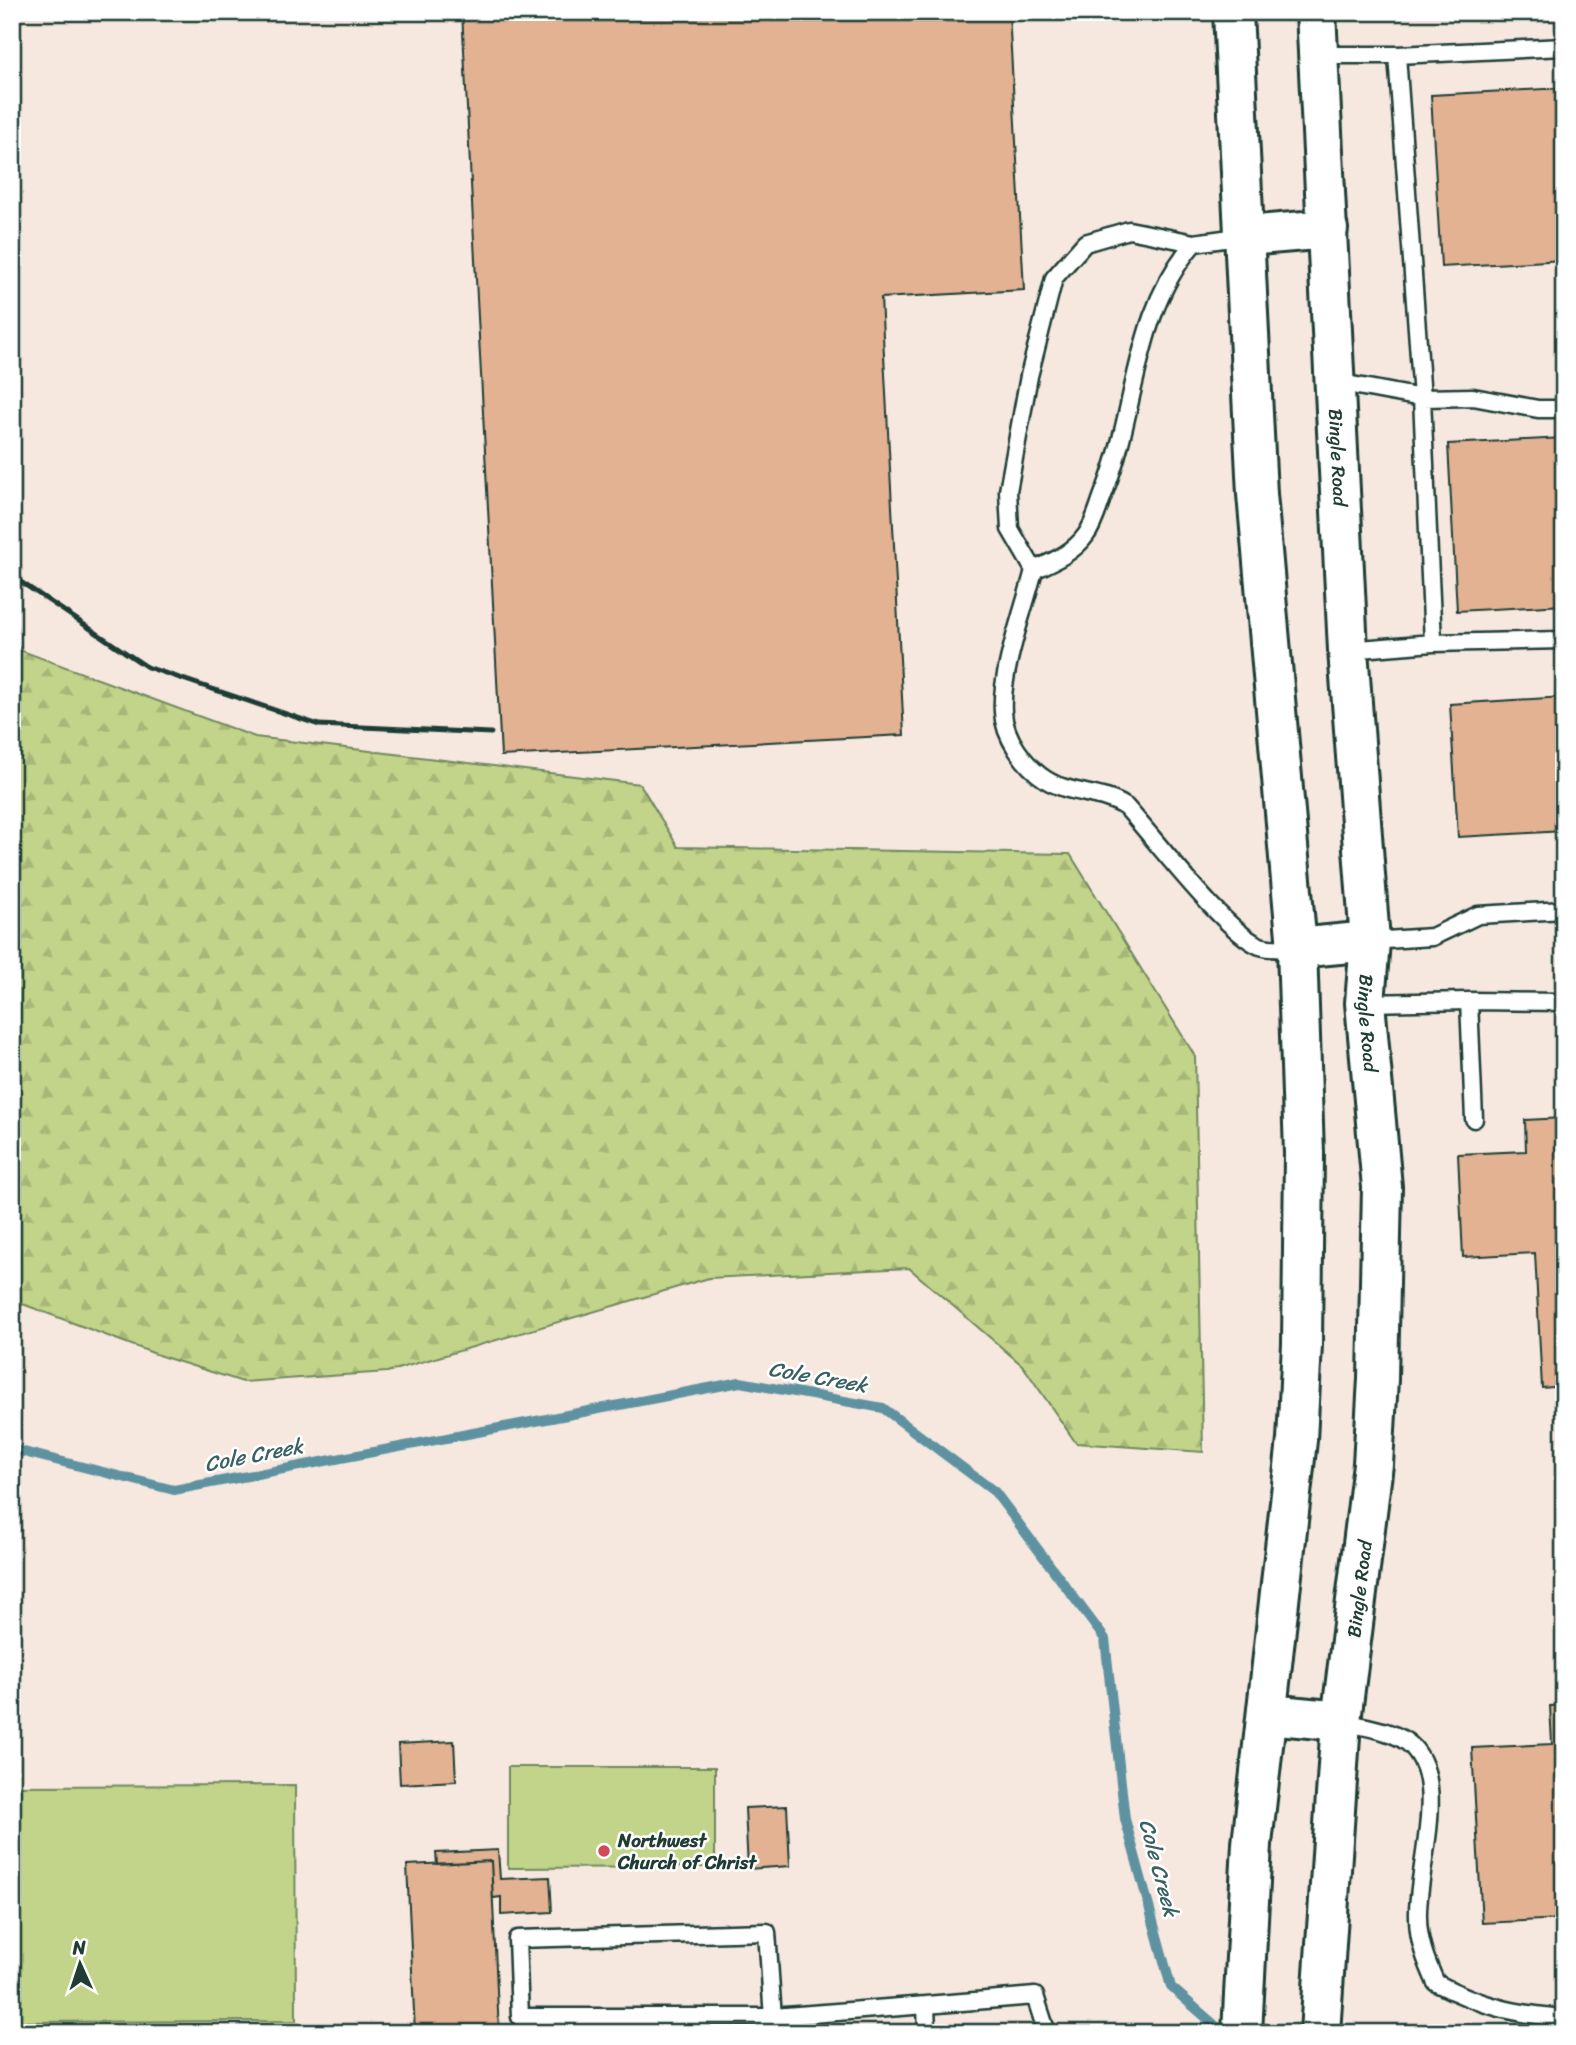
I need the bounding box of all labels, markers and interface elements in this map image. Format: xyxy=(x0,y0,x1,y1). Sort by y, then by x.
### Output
street label: Bingle Road xyxy=(1319,408,1357,509)
street label: Bingle Road xyxy=(1348,973,1387,1075)
water label: Cole Creek xyxy=(766,1350,872,1405)
water label: Cole Creek xyxy=(201,1426,308,1483)
street label: Bingle Road xyxy=(1337,1537,1382,1640)
water label: Cole Creek xyxy=(1128,1815,1191,1923)
place label: Northwest Church of Christ xyxy=(617,1824,758,1879)
marker: Northwest Church of Christ xyxy=(596,1843,612,1859)
north arrow xyxy=(46,1930,116,2000)
text: N xyxy=(71,1931,87,1964)

